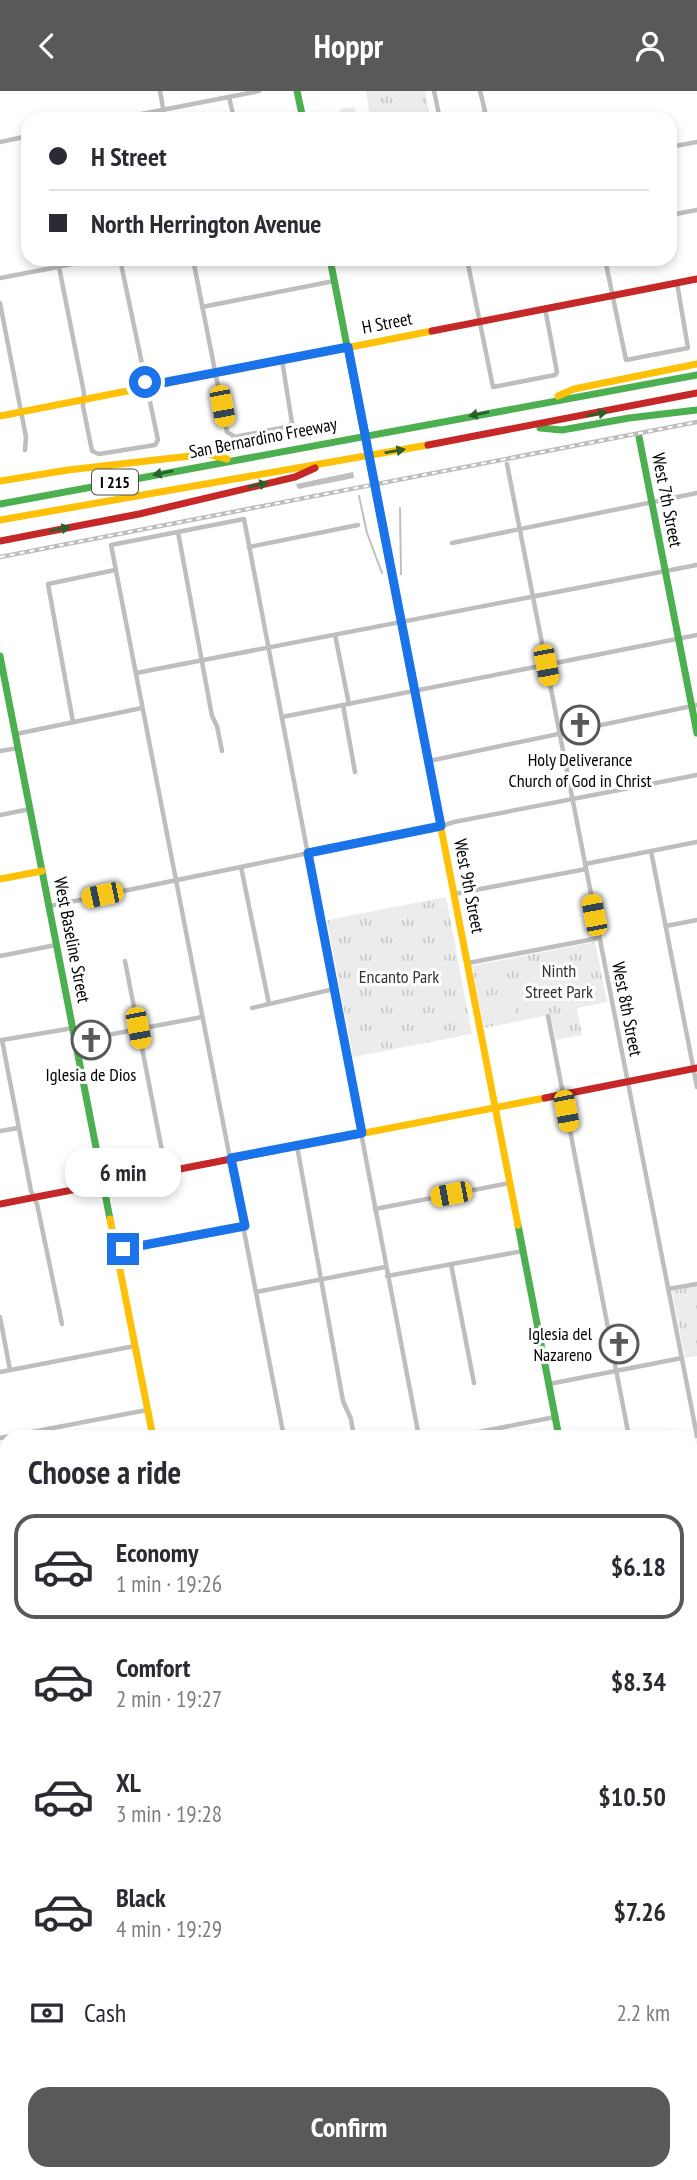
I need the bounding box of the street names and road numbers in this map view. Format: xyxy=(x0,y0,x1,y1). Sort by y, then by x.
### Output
street label: H Street xyxy=(360,306,414,339)
street label: San Bernardino Freeway xyxy=(187,412,339,463)
street label: West 7th Street xyxy=(647,451,688,549)
road number: I 215 xyxy=(92,469,138,495)
street label: West 9th Street xyxy=(449,837,490,935)
street label: West Baseline Street xyxy=(49,875,96,1005)
street label: West 8th Street xyxy=(607,960,648,1058)

